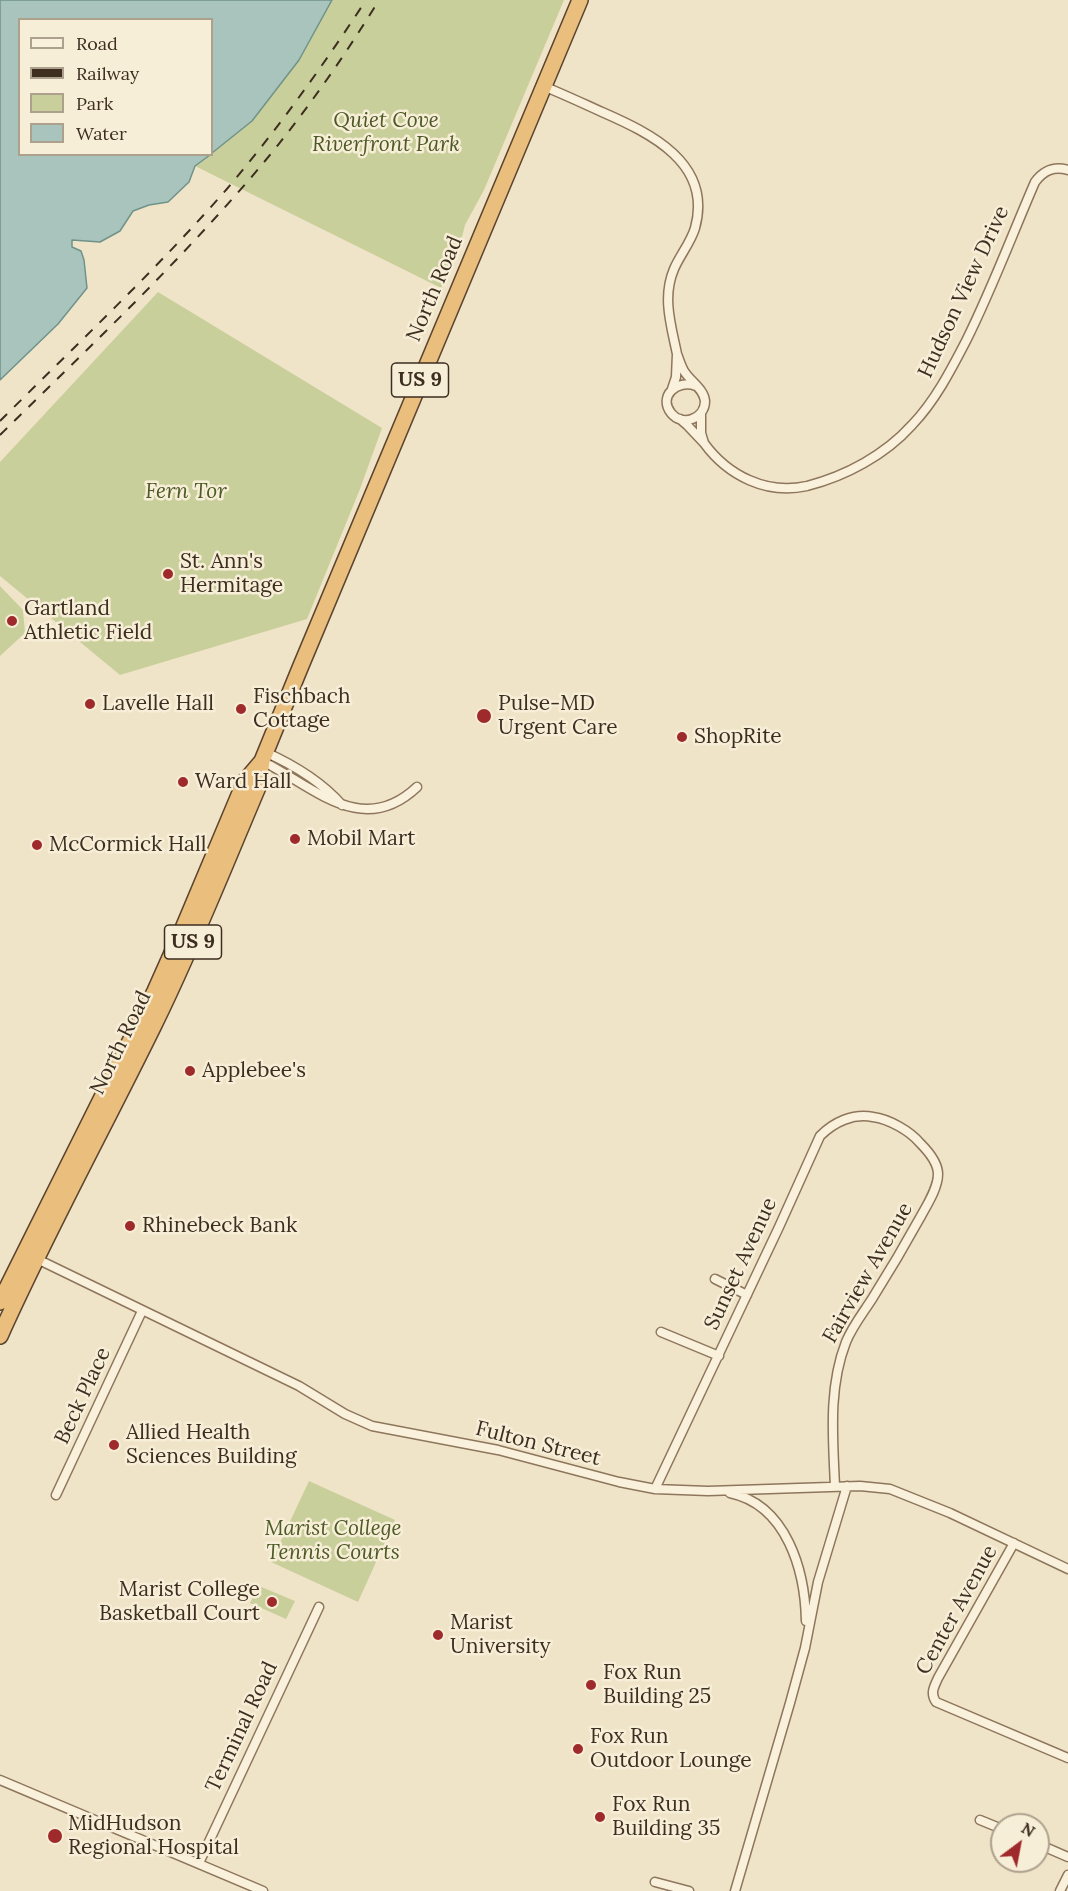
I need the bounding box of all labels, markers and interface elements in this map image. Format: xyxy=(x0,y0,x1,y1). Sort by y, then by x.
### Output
legend xyxy=(18,18,213,156)
text: Road xyxy=(76,32,118,55)
text: Railway xyxy=(76,62,139,85)
text: Park xyxy=(76,92,113,115)
park label: Quiet Cove Riverfront Park xyxy=(312,108,460,158)
text: Water xyxy=(76,122,127,145)
street label: Hudson View Drive xyxy=(913,202,1015,382)
street label: North Road xyxy=(401,232,469,346)
road number: US 9 xyxy=(392,363,448,397)
park label: Fern Tor xyxy=(145,479,227,505)
place label: St. Ann's Hermitage xyxy=(180,549,283,599)
marker: St. Ann's Hermitage xyxy=(161,567,175,581)
place label: Gartland Athletic Field xyxy=(24,596,152,646)
marker: Gartland Athletic Field xyxy=(5,614,19,628)
place label: Fischbach Cottage xyxy=(253,684,351,734)
place label: Lavelle Hall xyxy=(102,691,214,717)
place label: Pulse-MD Urgent Care xyxy=(498,691,618,741)
marker: Lavelle Hall xyxy=(83,697,97,711)
marker: Fischbach Cottage xyxy=(234,702,248,716)
marker: Pulse-MD Urgent Care xyxy=(475,707,493,725)
place label: ShopRite xyxy=(694,724,782,750)
marker: ShopRite xyxy=(675,730,689,744)
place label: Ward Hall xyxy=(195,769,291,795)
marker: Ward Hall xyxy=(176,775,190,789)
place label: Mobil Mart xyxy=(307,826,415,852)
place label: McCormick Hall xyxy=(49,832,206,858)
marker: Mobil Mart xyxy=(288,832,302,846)
marker: McCormick Hall xyxy=(30,838,44,852)
road number: US 9 xyxy=(164,925,222,959)
street label: North Road xyxy=(85,987,157,1099)
place label: Applebee's xyxy=(202,1058,306,1084)
marker: Applebee's xyxy=(183,1064,197,1078)
street label: Sunset Avenue xyxy=(699,1194,783,1334)
street label: Fairview Avenue xyxy=(818,1198,918,1348)
place label: Rhinebeck Bank xyxy=(142,1213,297,1239)
marker: Rhinebeck Bank xyxy=(123,1219,137,1233)
street label: Beck Place xyxy=(50,1344,116,1448)
street label: Fulton Street xyxy=(473,1416,603,1472)
place label: Allied Health Sciences Building xyxy=(126,1420,297,1470)
marker: Allied Health Sciences Building xyxy=(107,1438,121,1452)
park label: Marist College Tennis Courts xyxy=(264,1516,402,1566)
street label: Center Avenue xyxy=(911,1541,1003,1679)
place label: Marist College Basketball Court xyxy=(99,1577,260,1627)
marker: Marist College Basketball Court xyxy=(265,1595,279,1609)
place label: Marist University xyxy=(450,1610,551,1660)
marker: Marist University xyxy=(431,1628,445,1642)
street label: Terminal Road xyxy=(201,1658,283,1796)
place label: Fox Run Building 25 xyxy=(603,1660,711,1710)
marker: Fox Run Building 25 xyxy=(584,1678,598,1692)
place label: Fox Run Outdoor Lounge xyxy=(590,1724,752,1774)
marker: Fox Run Outdoor Lounge xyxy=(571,1742,585,1756)
place label: Fox Run Building 35 xyxy=(612,1792,721,1842)
marker: Fox Run Building 35 xyxy=(593,1810,607,1824)
place label: MidHudson Regional Hospital xyxy=(68,1811,239,1861)
north arrow xyxy=(990,1813,1050,1873)
text: N xyxy=(1018,1818,1039,1841)
marker: MidHudson Regional Hospital xyxy=(46,1827,64,1845)

